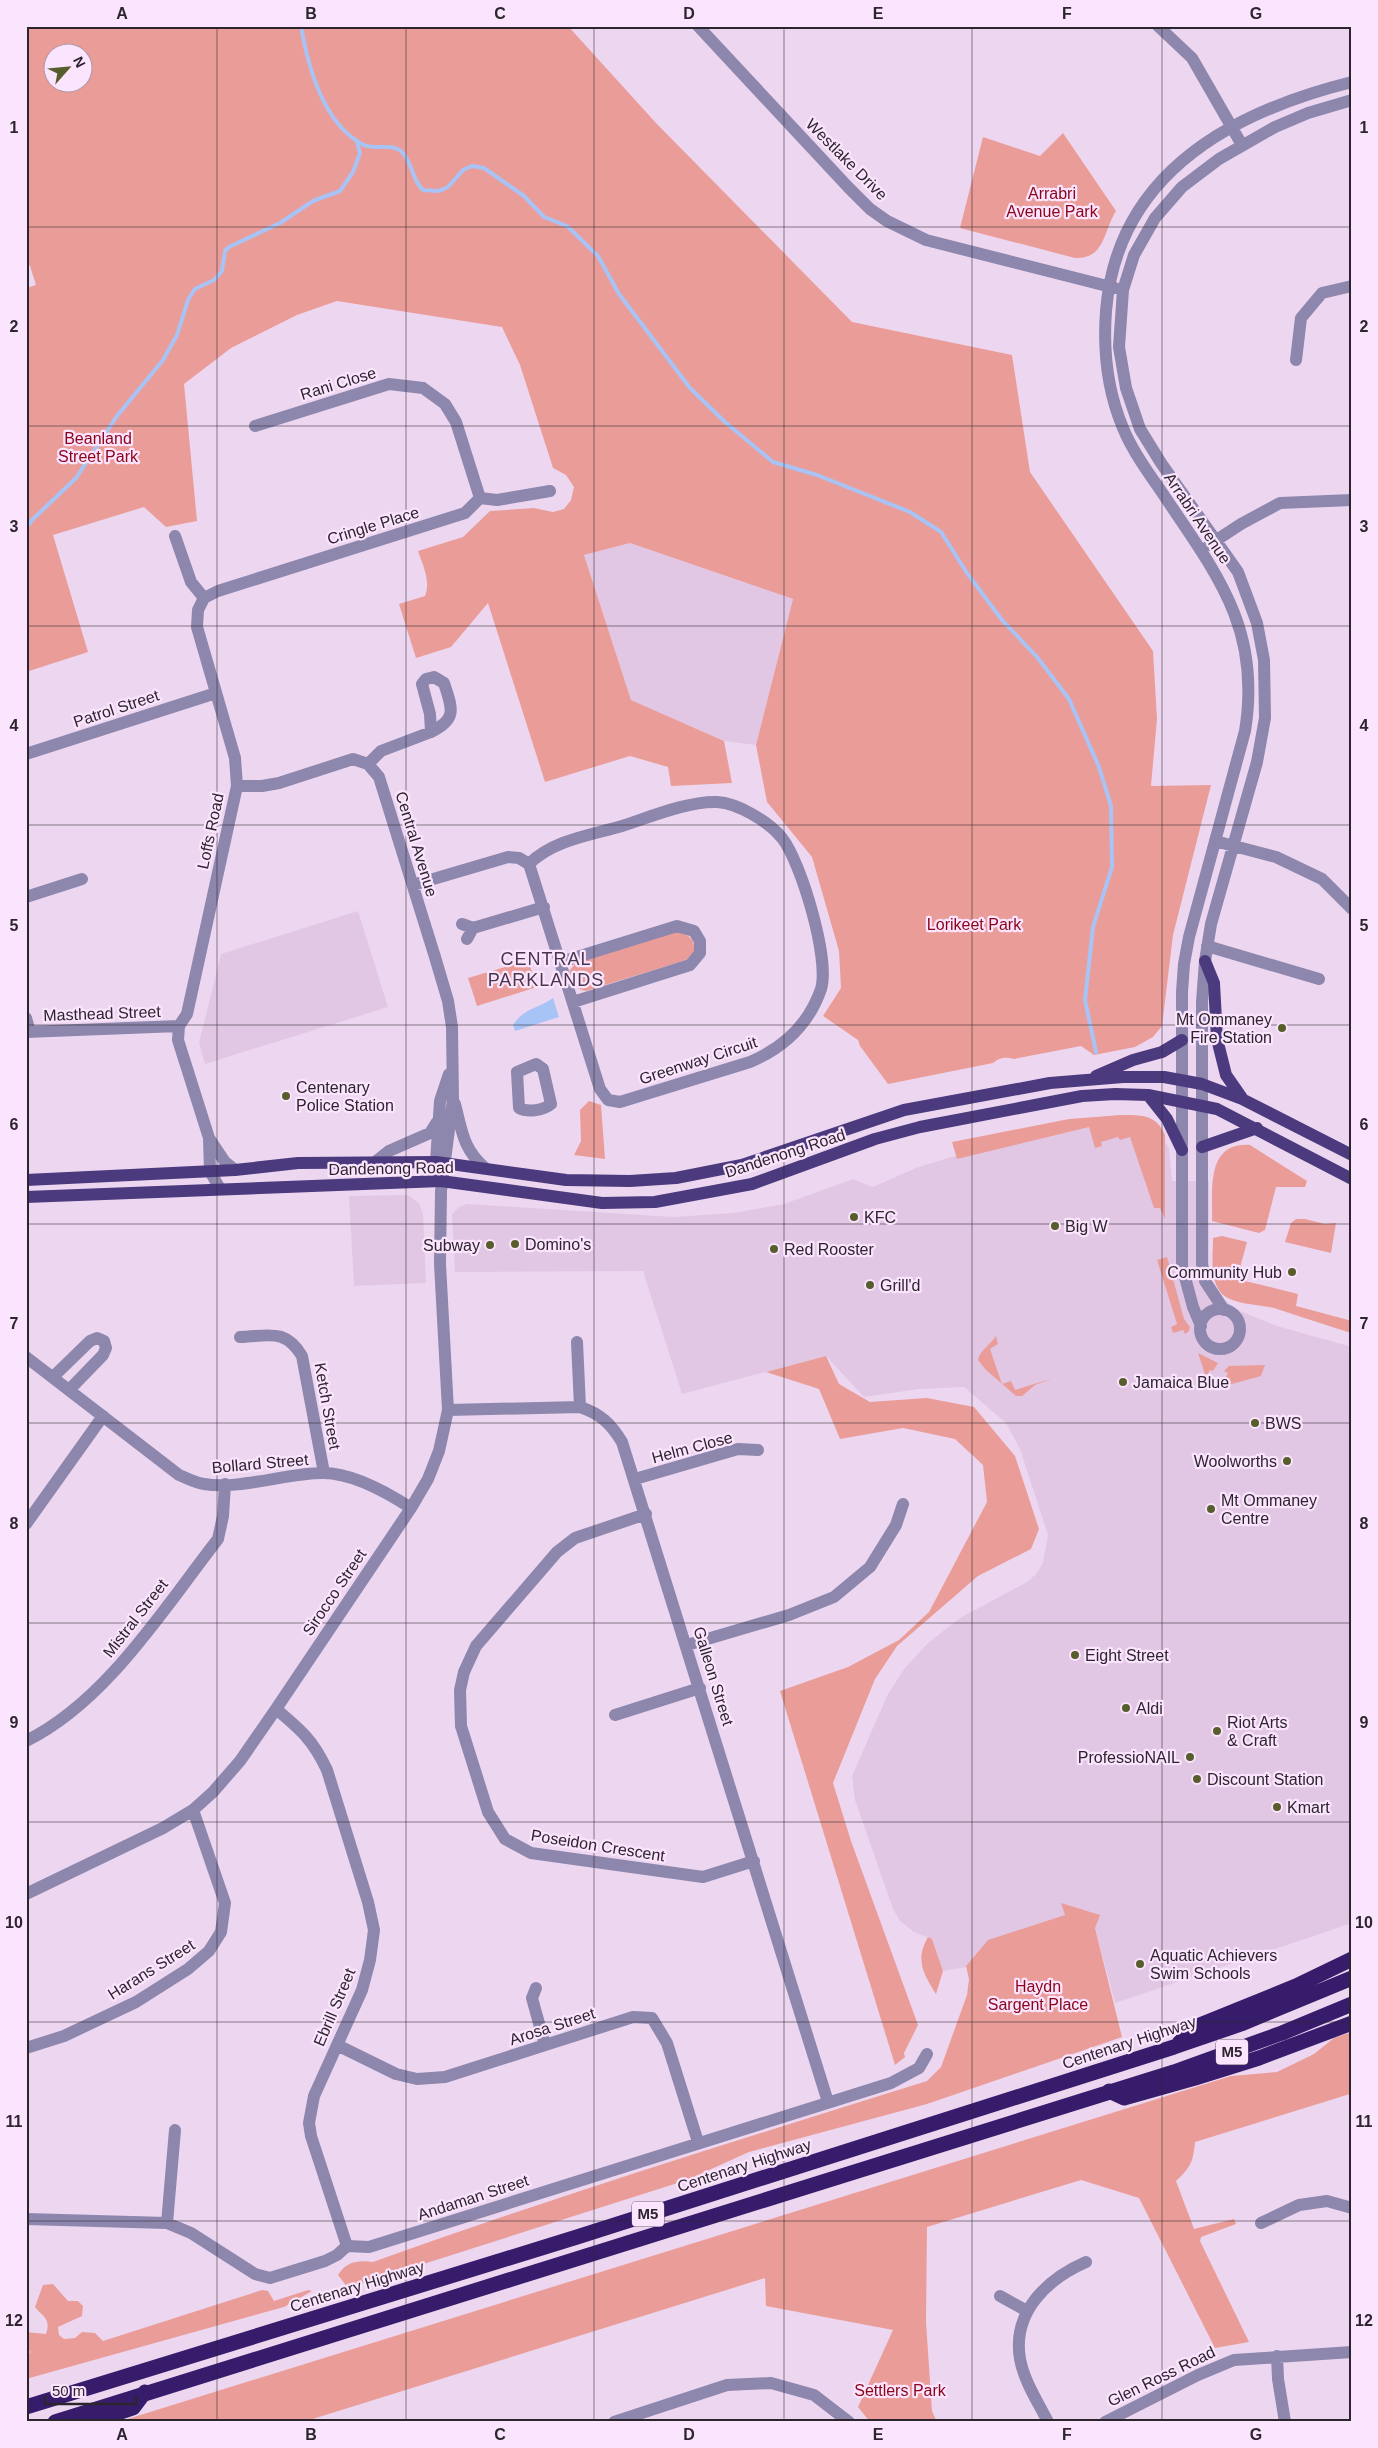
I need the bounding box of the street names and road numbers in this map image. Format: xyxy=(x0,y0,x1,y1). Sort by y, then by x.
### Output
street label: Westlake Drive xyxy=(803,115,891,203)
street label: Rani Close xyxy=(298,364,378,403)
street label: Arrabri Avenue xyxy=(1161,470,1234,567)
street label: Cringle Place xyxy=(325,503,421,548)
street label: Patrol Street xyxy=(71,686,162,730)
street label: Central Avenue xyxy=(392,789,441,899)
street label: Loffs Road xyxy=(194,792,227,871)
street label: Masthead Street xyxy=(43,1003,162,1024)
street label: Greenway Circuit xyxy=(637,1033,760,1088)
street label: Dandenong Road xyxy=(723,1126,847,1181)
street label: Dandenong Road xyxy=(328,1159,454,1178)
street label: Ketch Street xyxy=(311,1361,344,1451)
street label: Helm Close xyxy=(650,1429,734,1466)
street label: Bollard Street xyxy=(211,1451,310,1476)
street label: Sirocco Street xyxy=(299,1545,370,1639)
street label: Mistral Street xyxy=(100,1576,171,1661)
street label: Galleon Street xyxy=(690,1625,737,1728)
street label: Poseidon Crescent xyxy=(530,1827,667,1865)
street label: Harans Street xyxy=(105,1936,198,2003)
street label: Ebrill Street xyxy=(310,1965,359,2049)
street label: Arosa Street xyxy=(507,2004,598,2048)
street label: Centenary Highway xyxy=(1060,2013,1198,2072)
road number: M5 xyxy=(1216,2040,1248,2064)
street label: Centenary Highway xyxy=(675,2136,813,2195)
street label: Andaman Street xyxy=(416,2171,531,2223)
road number: M5 xyxy=(632,2202,664,2226)
street label: Centenary Highway xyxy=(288,2258,426,2315)
street label: Glen Ross Road xyxy=(1105,2343,1218,2410)

